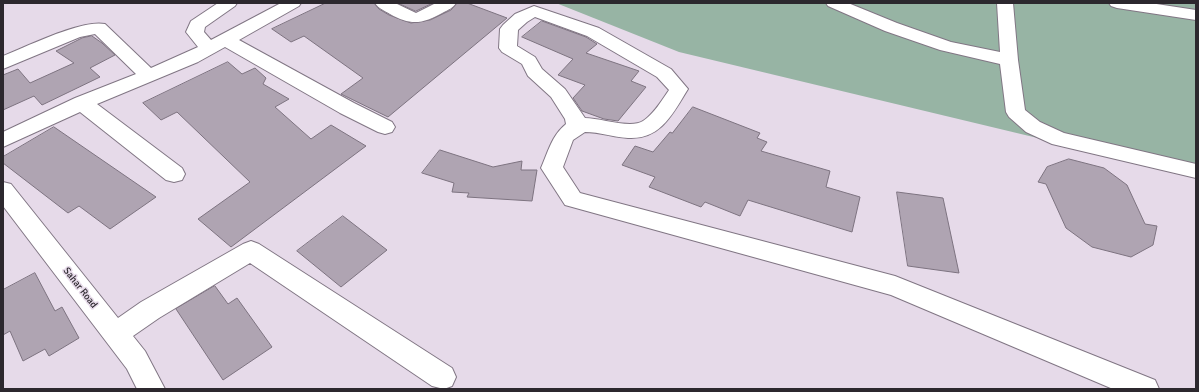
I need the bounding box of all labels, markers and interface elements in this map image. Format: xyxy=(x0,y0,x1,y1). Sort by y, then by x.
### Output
street label: Sahar Road xyxy=(60,265,100,311)

